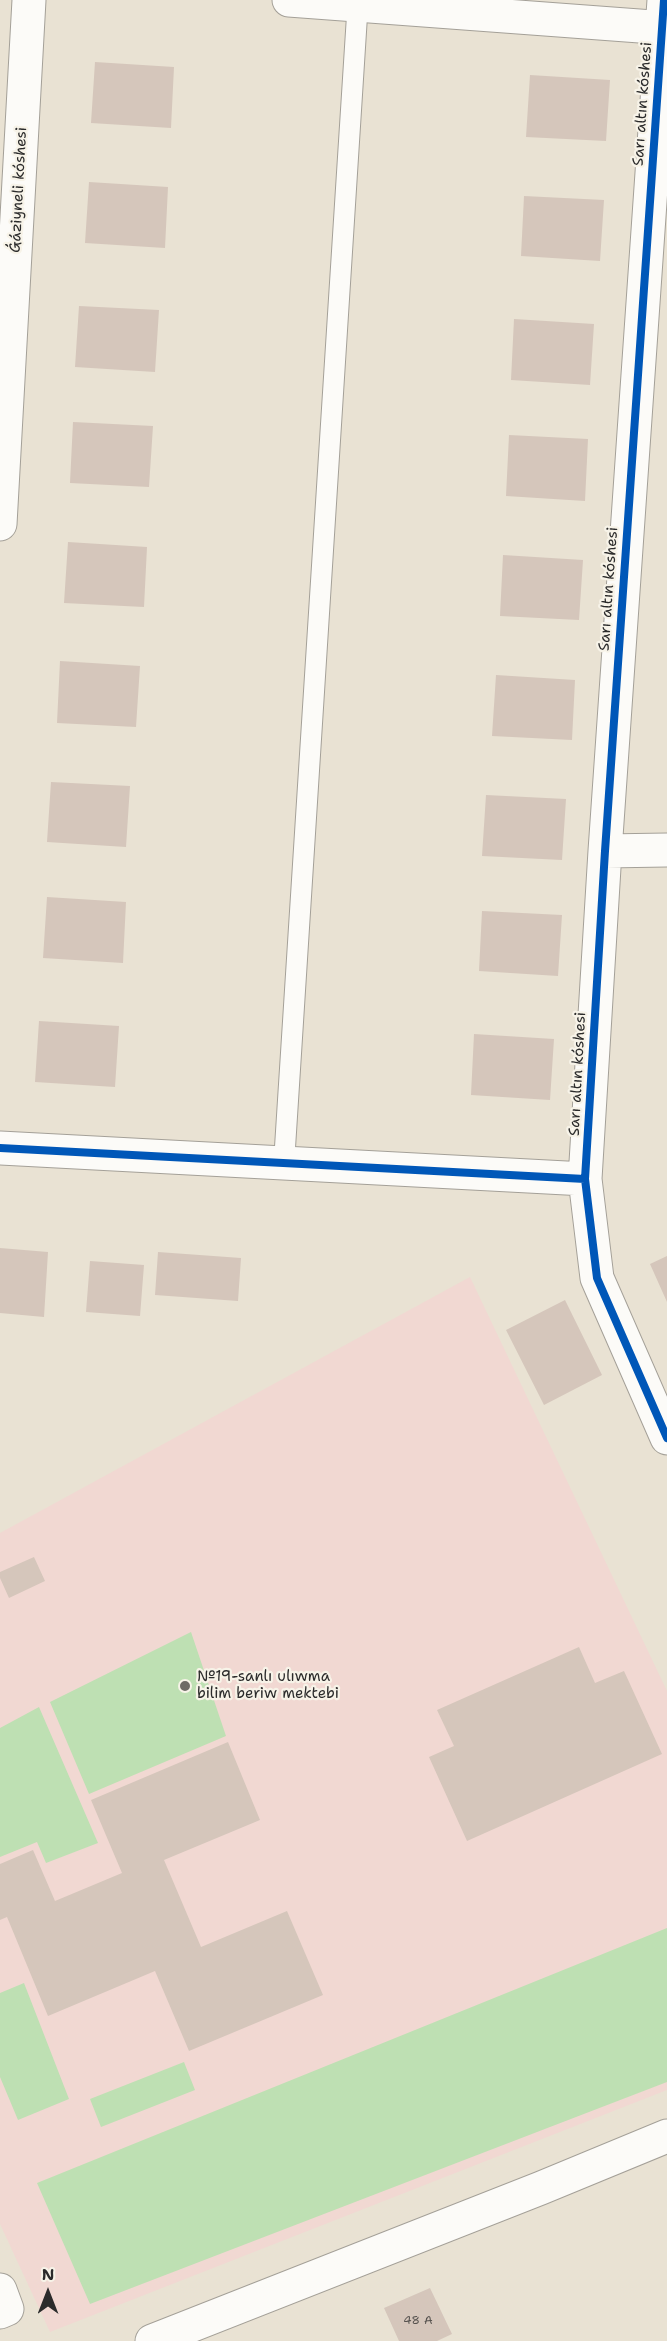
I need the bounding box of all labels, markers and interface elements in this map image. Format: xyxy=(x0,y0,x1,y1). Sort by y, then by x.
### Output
street label: Sarı altın kóshesi xyxy=(630,41,656,167)
street label: Ǵáziyneli kóshesi xyxy=(7,127,31,253)
street label: Sarı altın kóshesi xyxy=(596,526,622,652)
street label: Sarı altın kóshesi xyxy=(566,1012,590,1136)
place label: №19-sanlı ulıwma bilim beriw mektebi xyxy=(197,1668,339,1703)
marker: №19-sanlı ulıwma bilim beriw mektebi xyxy=(178,1679,192,1693)
north arrow xyxy=(18,2263,78,2323)
text: N xyxy=(42,2264,54,2285)
house number: 48 А xyxy=(403,2314,433,2328)

